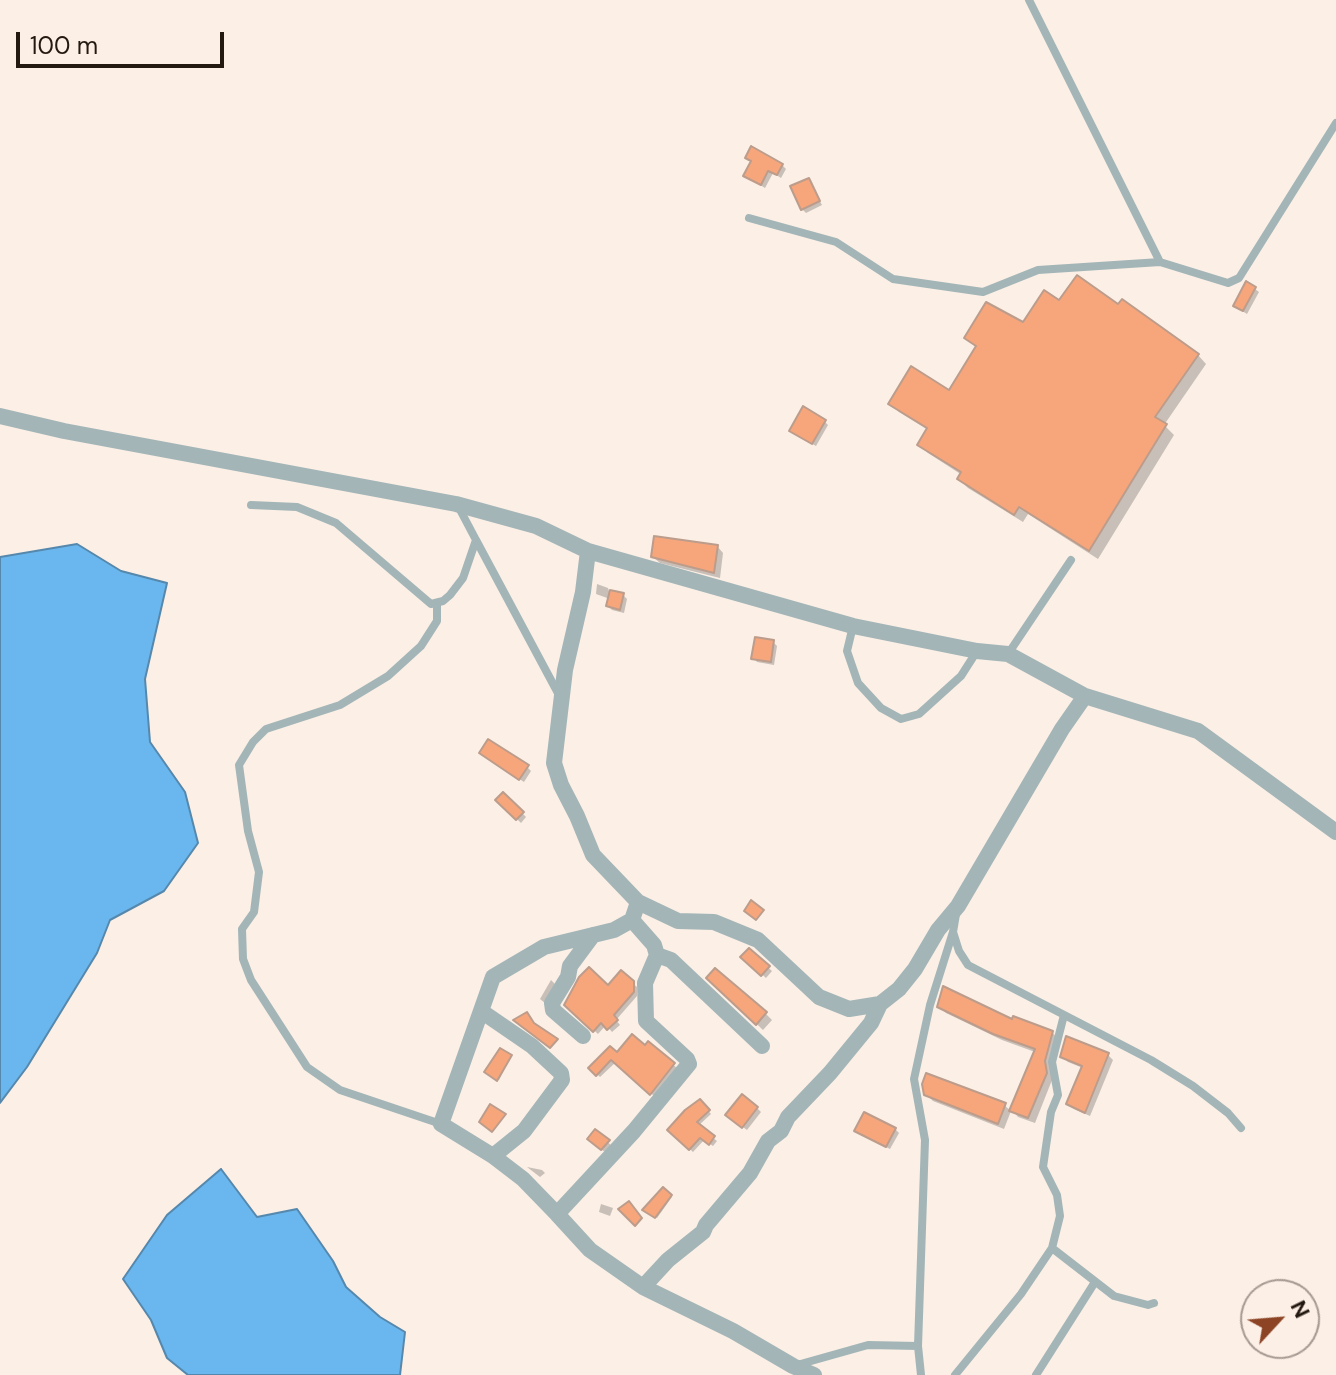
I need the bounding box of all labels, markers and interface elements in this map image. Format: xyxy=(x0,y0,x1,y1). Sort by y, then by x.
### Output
scale bar xyxy=(20,16,228,66)
text: 100 m xyxy=(30,30,98,61)
north arrow xyxy=(1240,1279,1320,1359)
text: N xyxy=(1284,1296,1317,1323)

